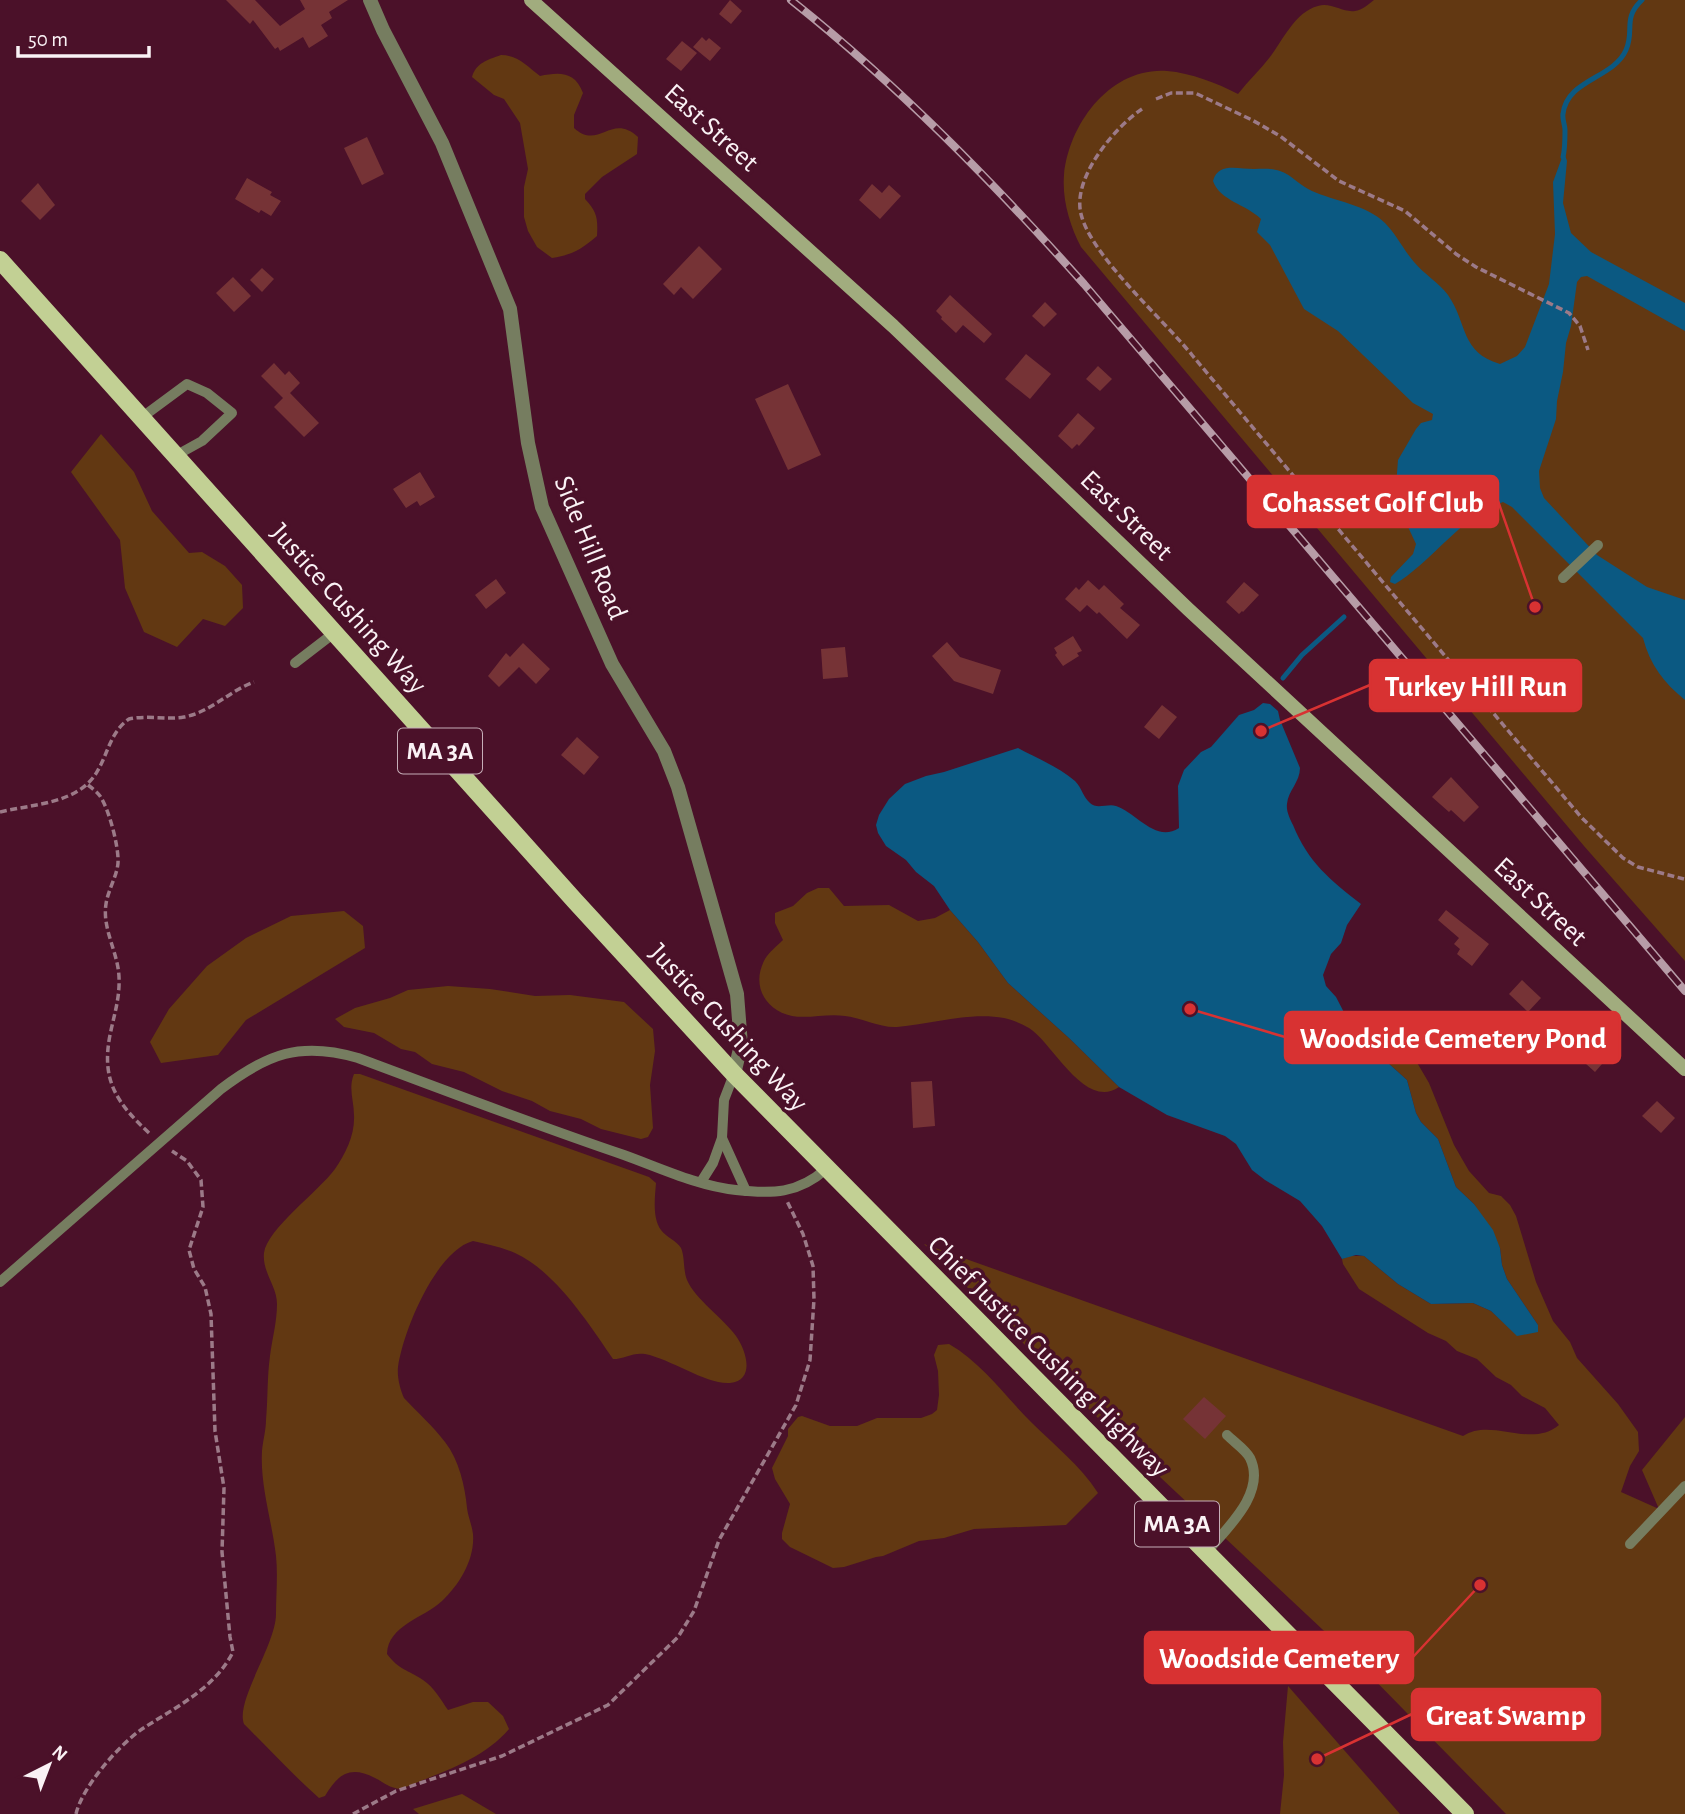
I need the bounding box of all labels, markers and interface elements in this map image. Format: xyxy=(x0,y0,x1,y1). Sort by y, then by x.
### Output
scale bar xyxy=(18,14,149,58)
text: 50 m xyxy=(28,29,68,50)
street label: East Street xyxy=(659,79,763,177)
street label: East Street xyxy=(1075,466,1177,566)
street label: Side Hill Road xyxy=(549,472,631,624)
callout: Cohasset Golf Club xyxy=(1248,476,1498,527)
text: Cohasset Golf Club xyxy=(1262,488,1484,518)
street label: Justice Cushing Way xyxy=(265,519,431,699)
callout: Turkey Hill Run xyxy=(1370,660,1581,711)
text: Turkey Hill Run xyxy=(1385,672,1567,702)
road number: MA 3A xyxy=(398,729,482,774)
street label: East Street xyxy=(1488,852,1592,952)
street label: Justice Cushing Way xyxy=(643,939,813,1117)
callout: Woodside Cemetery Pond xyxy=(1285,1012,1620,1063)
text: Woodside Cemetery Pond xyxy=(1299,1024,1607,1054)
street label: Chief Justice Cushing Highway xyxy=(922,1231,1174,1483)
road number: MA 3A xyxy=(1135,1502,1219,1546)
callout: Woodside Cemetery xyxy=(1145,1632,1413,1683)
text: Woodside Cemetery xyxy=(1159,1644,1400,1674)
callout: Great Swamp xyxy=(1412,1689,1600,1740)
text: Great Swamp xyxy=(1426,1701,1586,1731)
north arrow xyxy=(14,1730,84,1800)
text: N xyxy=(48,1742,71,1765)

